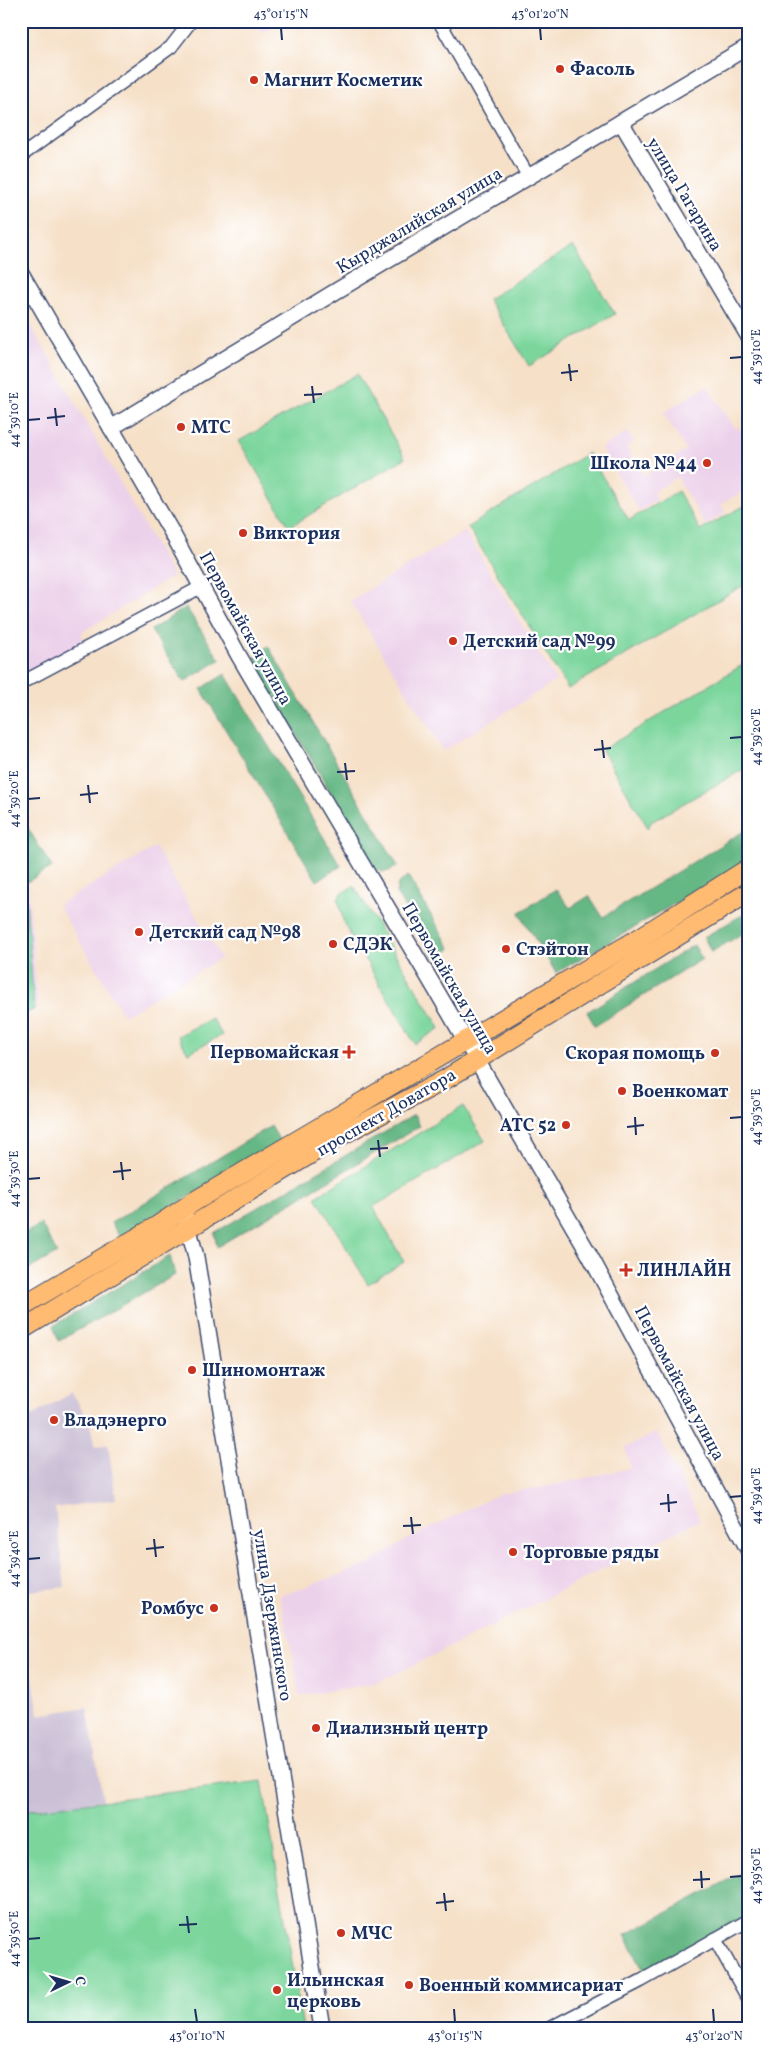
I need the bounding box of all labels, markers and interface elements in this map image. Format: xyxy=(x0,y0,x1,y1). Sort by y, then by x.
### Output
text: 43°01'15"N xyxy=(254,7,308,23)
text: 43°01'20"N xyxy=(511,7,569,23)
place label: Фасоль xyxy=(570,58,635,83)
marker: Фасоль xyxy=(554,63,566,75)
place label: Магнит Косметик xyxy=(264,69,423,94)
marker: Магнит Косметик xyxy=(248,74,260,86)
street label: улица Гагарина xyxy=(640,133,728,257)
street label: Кырджалийская улица xyxy=(332,162,507,281)
text: 44°39'10"E xyxy=(749,329,765,385)
text: 44°39'10"E xyxy=(7,392,23,448)
place label: МТС xyxy=(191,416,231,441)
marker: МТС xyxy=(175,421,187,433)
place label: Школа №44 xyxy=(590,452,697,477)
marker: Школа №44 xyxy=(701,457,713,469)
place label: Виктория xyxy=(253,522,340,547)
marker: Виктория xyxy=(237,527,249,539)
street label: Первомайская улица xyxy=(192,547,297,710)
place label: Детский сад №99 xyxy=(463,630,615,655)
marker: Детский сад №99 xyxy=(447,635,459,647)
text: 44°39'20"E xyxy=(749,708,765,766)
text: 44°39'20"E xyxy=(7,770,23,828)
street label: Первомайская улица xyxy=(395,898,503,1060)
place label: Детский сад №98 xyxy=(149,921,301,946)
marker: Детский сад №98 xyxy=(133,926,145,938)
place label: СДЭК xyxy=(343,933,393,958)
marker: СДЭК xyxy=(327,938,339,950)
place label: Стэйтон xyxy=(516,938,589,963)
marker: Стэйтон xyxy=(500,943,512,955)
place label: Первомайская xyxy=(210,1041,339,1066)
place label: Скорая помощь xyxy=(565,1042,705,1067)
marker: Первомайская xyxy=(343,1046,355,1058)
marker: Скорая помощь xyxy=(709,1047,721,1059)
street label: проспект Доватора xyxy=(312,1063,461,1163)
place label: Военкомат xyxy=(632,1080,729,1105)
marker: Военкомат xyxy=(616,1085,628,1097)
text: 44°39'30"E xyxy=(749,1089,765,1145)
place label: АТС 52 xyxy=(500,1114,556,1139)
marker: АТС 52 xyxy=(560,1119,572,1131)
text: 44°39'30"E xyxy=(7,1151,23,1207)
place label: ЛИНЛАЙН xyxy=(637,1258,731,1284)
marker: ЛИНЛАЙН xyxy=(619,1263,633,1277)
street label: Первомайская улица xyxy=(627,1302,730,1466)
place label: Шиномонтаж xyxy=(202,1359,325,1384)
marker: Шиномонтаж xyxy=(186,1364,198,1376)
place label: Владэнерго xyxy=(64,1409,167,1434)
marker: Владэнерго xyxy=(48,1414,60,1426)
text: 44°39'40"E xyxy=(749,1467,765,1525)
street label: улица Дзержинского xyxy=(246,1528,297,1703)
text: 44°39'40"E xyxy=(7,1530,23,1588)
place label: Торговые ряды xyxy=(523,1541,659,1566)
marker: Торговые ряды xyxy=(507,1546,519,1558)
place label: Ромбус xyxy=(141,1597,204,1622)
marker: Ромбус xyxy=(208,1602,220,1614)
place label: Диализный центр xyxy=(326,1717,488,1742)
marker: Диализный центр xyxy=(310,1722,322,1734)
text: 44°39'50"E xyxy=(749,1848,765,1904)
text: 44°39'50"E xyxy=(7,1911,23,1967)
place label: МЧС xyxy=(351,1922,393,1947)
marker: МЧС xyxy=(335,1927,347,1939)
north arrow xyxy=(42,1956,92,2006)
place label: Ильинская церковь xyxy=(287,1969,384,2015)
place label: Военный коммисариат xyxy=(419,1974,623,1999)
text: С xyxy=(70,1976,89,1986)
marker: Военный коммисариат xyxy=(403,1979,415,1991)
marker: Ильинская церковь xyxy=(271,1984,283,1996)
text: 43°01'10"N xyxy=(169,2029,225,2045)
text: 43°01'15"N xyxy=(428,2029,482,2045)
text: 43°01'20"N xyxy=(685,2029,743,2045)

